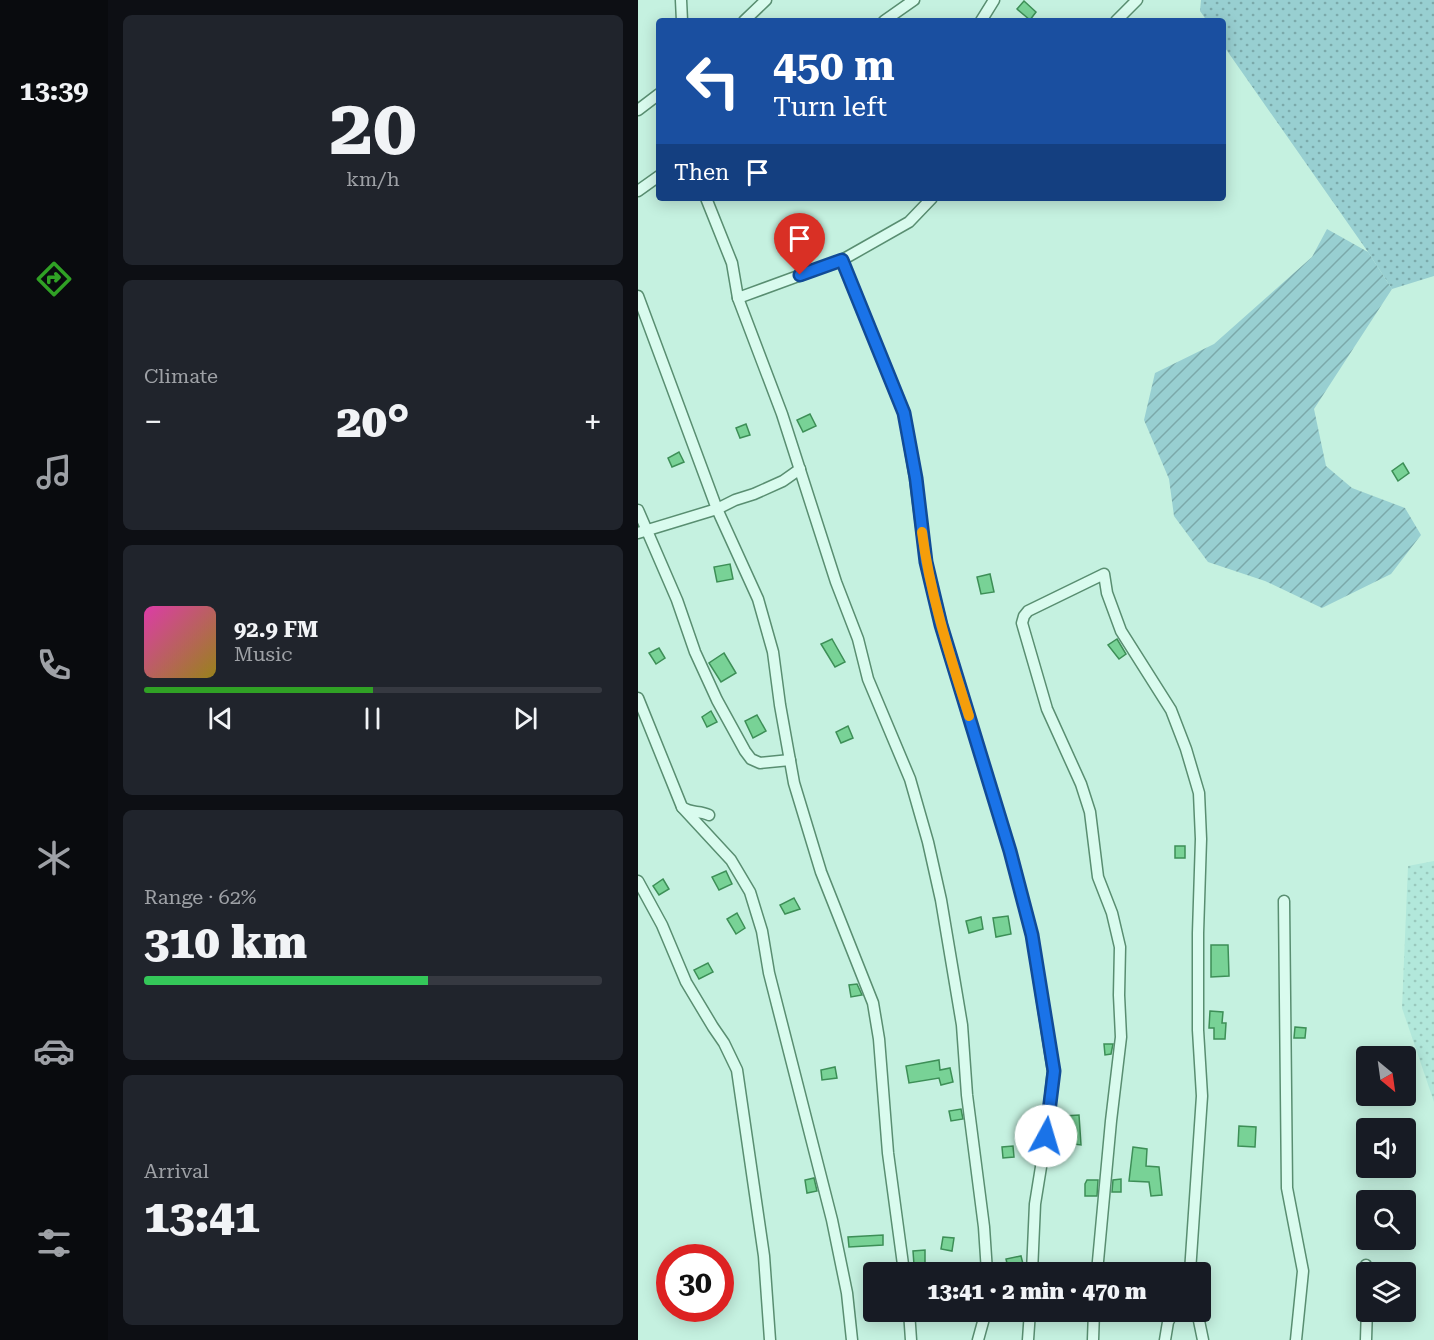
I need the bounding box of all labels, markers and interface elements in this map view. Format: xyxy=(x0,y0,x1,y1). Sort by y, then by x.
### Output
text: 450 m xyxy=(773,41,895,90)
icon: left xyxy=(674,42,752,120)
text: 13:39 xyxy=(20,75,88,107)
text: 20 xyxy=(329,82,417,173)
text: Turn left xyxy=(773,91,887,123)
icon: arrive xyxy=(741,156,774,189)
text: Then xyxy=(674,160,729,185)
text: km/h xyxy=(346,167,400,191)
pin xyxy=(774,213,825,275)
icon: arrive xyxy=(783,222,816,255)
icon: directions xyxy=(33,258,75,300)
text: Climate xyxy=(144,364,218,388)
text: 20° xyxy=(337,395,410,448)
text: − xyxy=(144,402,162,441)
text: + xyxy=(584,402,602,441)
icon: music xyxy=(33,451,75,493)
text: 92.9 FM xyxy=(234,617,318,642)
text: Music xyxy=(234,642,293,666)
icon: phone xyxy=(33,644,75,686)
icon: previous xyxy=(204,702,237,735)
icon: pause xyxy=(356,702,389,735)
icon: next xyxy=(509,702,542,735)
icon: climate xyxy=(33,837,75,879)
text: Range · 62% xyxy=(144,885,256,909)
text: 310 km xyxy=(144,916,307,969)
icon: car xyxy=(33,1030,75,1072)
north arrow xyxy=(1356,1046,1416,1106)
map controls xyxy=(1356,1046,1416,1322)
position arrow xyxy=(1014,1104,1078,1168)
button: sound xyxy=(1356,1118,1416,1178)
text: Arrival xyxy=(144,1159,209,1183)
text: 13:41 xyxy=(144,1190,260,1243)
button: search xyxy=(1356,1190,1416,1250)
icon: filters xyxy=(33,1222,75,1264)
speed limit sign: 30 xyxy=(656,1244,734,1322)
button: layers xyxy=(1356,1262,1416,1322)
text: 13:41 · 2 min · 470 m xyxy=(927,1279,1147,1304)

